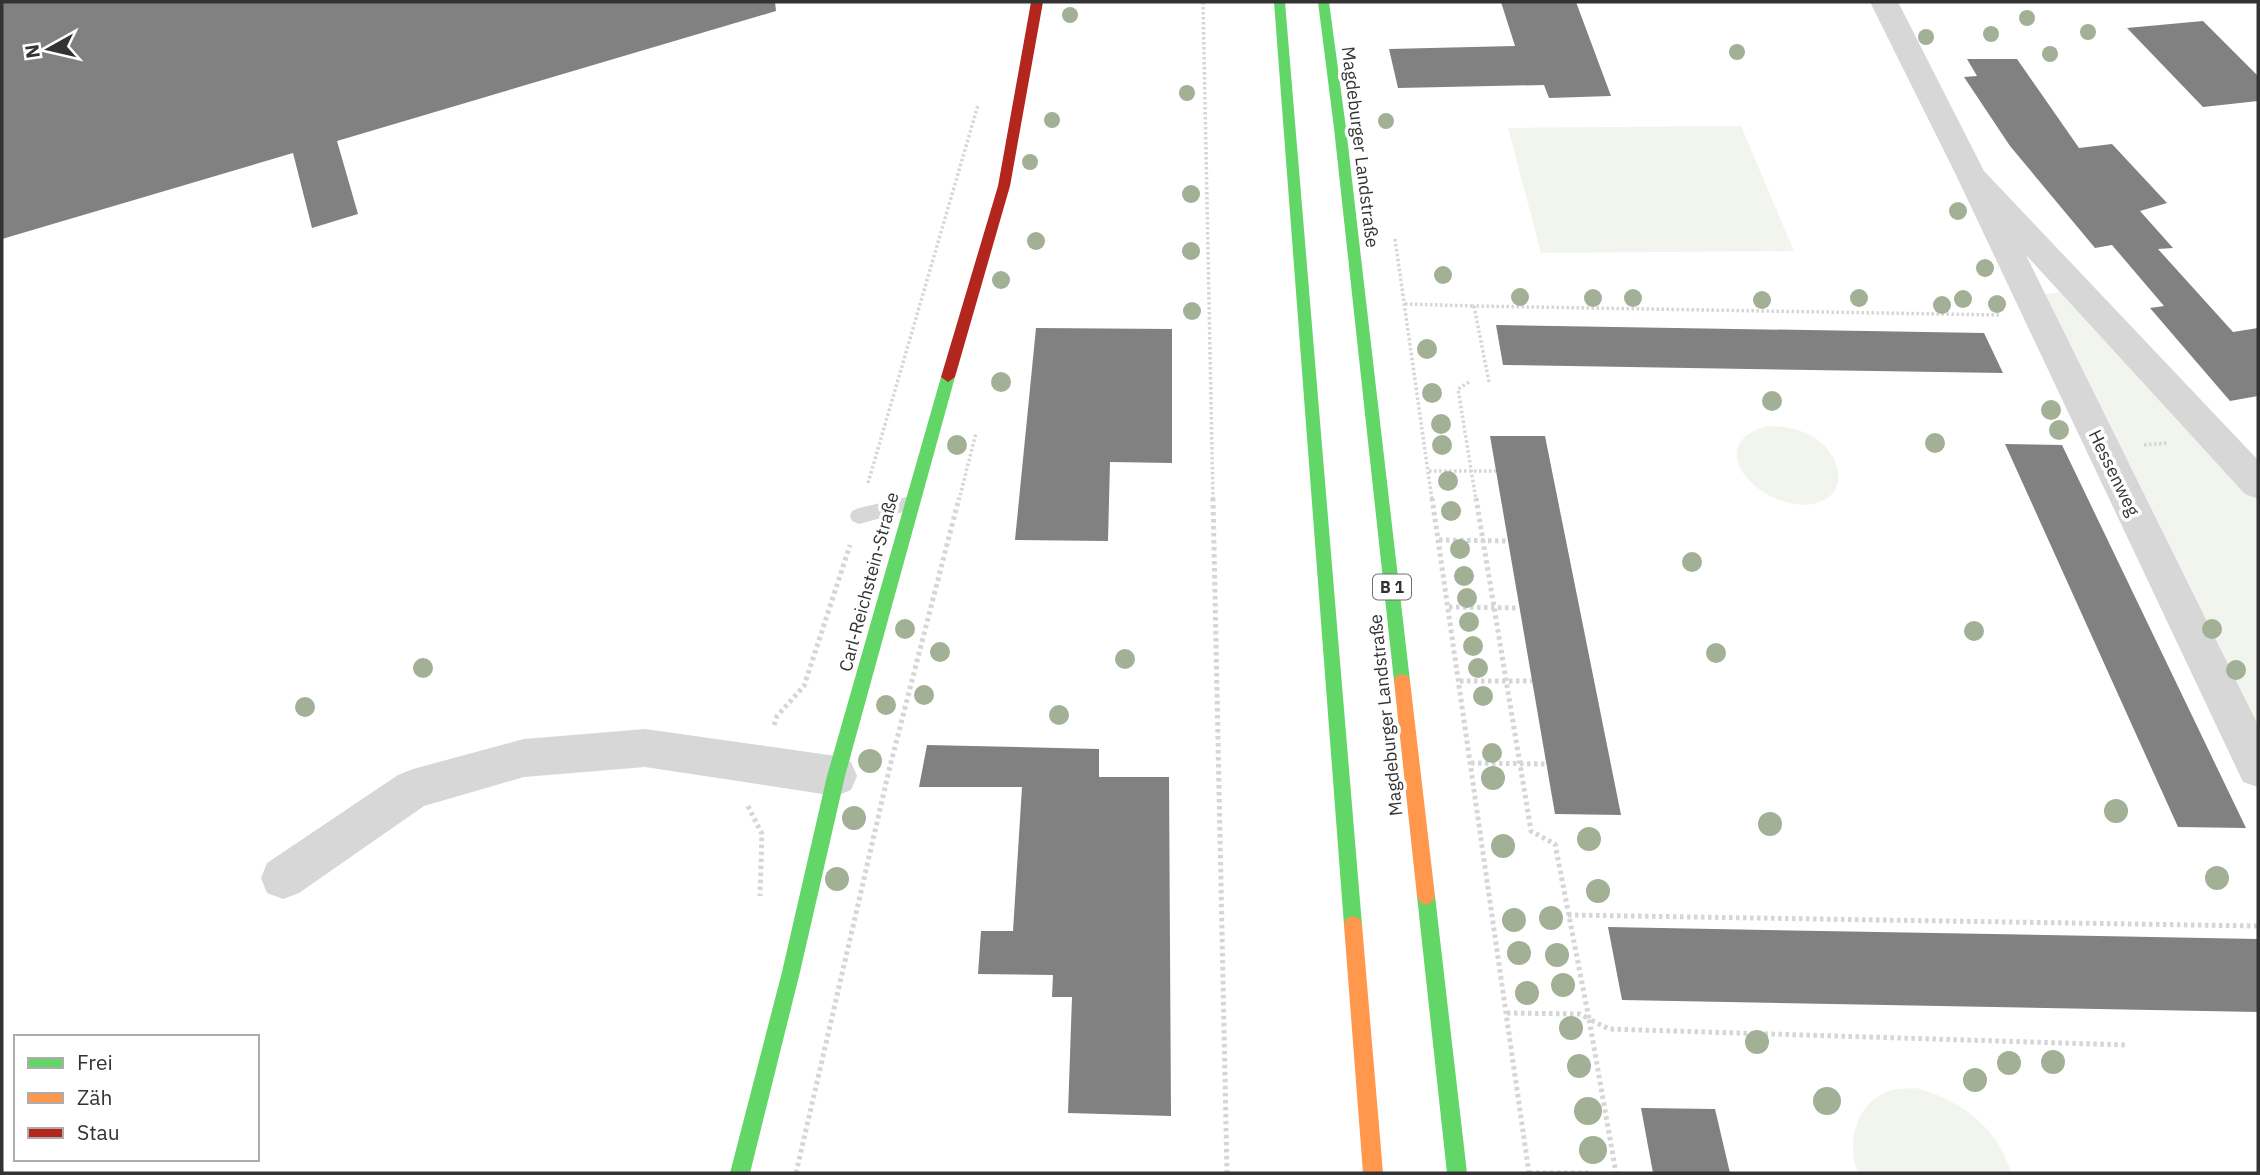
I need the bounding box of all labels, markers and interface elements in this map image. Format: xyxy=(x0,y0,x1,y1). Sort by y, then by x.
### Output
north arrow xyxy=(14,14,84,84)
text: N xyxy=(19,43,45,60)
street label: Magdeburger Landstraße xyxy=(1337,45,1384,249)
street label: Hessenweg xyxy=(2084,426,2145,520)
street label: Carl-Reichstein-Straße xyxy=(833,490,904,674)
road number: B 1 xyxy=(1373,574,1411,600)
street label: Magdeburger Landstraße xyxy=(1363,613,1408,817)
legend xyxy=(14,1035,259,1161)
text: Frei xyxy=(77,1048,113,1076)
text: Zäh xyxy=(77,1083,112,1111)
text: Stau xyxy=(77,1118,120,1146)

